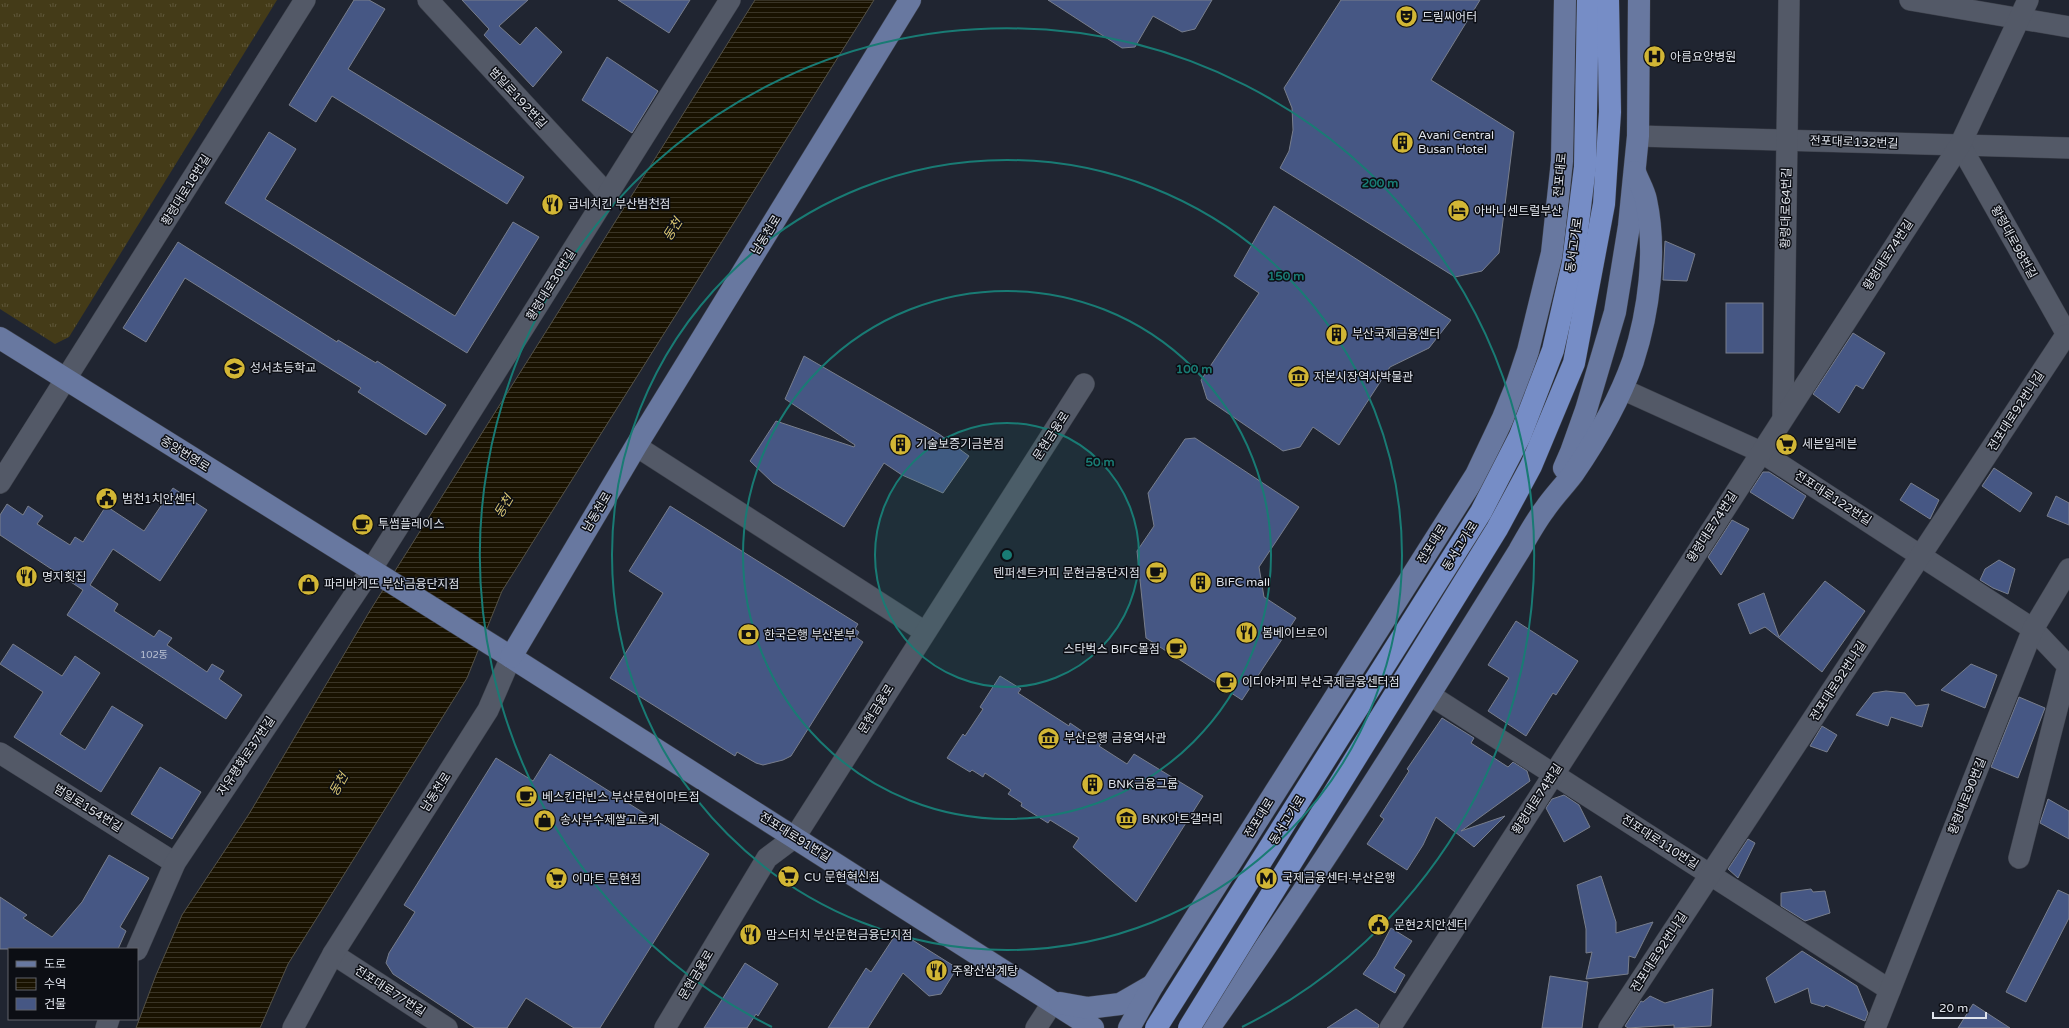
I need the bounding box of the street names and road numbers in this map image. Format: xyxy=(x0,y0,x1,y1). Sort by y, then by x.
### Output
street label: 범일로192번길 xyxy=(486,65,550,131)
street label: 전포대로132번길 xyxy=(1809,133,1899,151)
street label: 황령대로18번길 xyxy=(159,152,213,228)
street label: 전포대로 xyxy=(1551,152,1569,198)
street label: 황령대로64번길 xyxy=(1778,167,1794,249)
street label: 황령대로98번길 xyxy=(1988,203,2040,281)
street label: 남동천로 xyxy=(748,213,784,257)
street label: 동서고가로 xyxy=(1563,217,1585,273)
street label: 황령대로74번길 xyxy=(1860,217,1916,293)
street label: 황령대로30번길 xyxy=(524,247,578,323)
street label: 전포대로92번나길 xyxy=(1985,368,2047,454)
street label: 문현금융로 xyxy=(1030,409,1072,463)
street label: 중앙번영로 xyxy=(158,433,212,475)
street label: 전포대로122번길 xyxy=(1792,468,1874,528)
street label: 남동천로 xyxy=(580,489,614,535)
street label: 황령대로74번길 xyxy=(1684,489,1740,565)
street label: 동서고가로 xyxy=(1439,519,1481,573)
street label: 전포대로 xyxy=(1414,522,1450,566)
street label: 전포대로92번나길 xyxy=(1807,638,1869,724)
street label: 문현금융로 xyxy=(855,682,897,736)
street label: 자유평화로37번길 xyxy=(214,714,278,798)
street label: 황령대로90번길 xyxy=(1945,756,1989,836)
street label: 황령대로74번길 xyxy=(1509,761,1565,837)
street label: 남동천로 xyxy=(418,770,454,814)
street label: 범일로154번길 xyxy=(51,781,125,835)
street label: 동서고가로 xyxy=(1266,793,1308,847)
street label: 전포대로 xyxy=(1241,796,1277,840)
street label: 전포대로91번길 xyxy=(757,810,833,864)
street label: 전포대로110번길 xyxy=(1619,812,1701,872)
street label: 전포대로92번나길 xyxy=(1628,909,1690,995)
street label: 문현금융로 xyxy=(676,948,716,1002)
street label: 전포대로77번길 xyxy=(352,963,428,1019)

